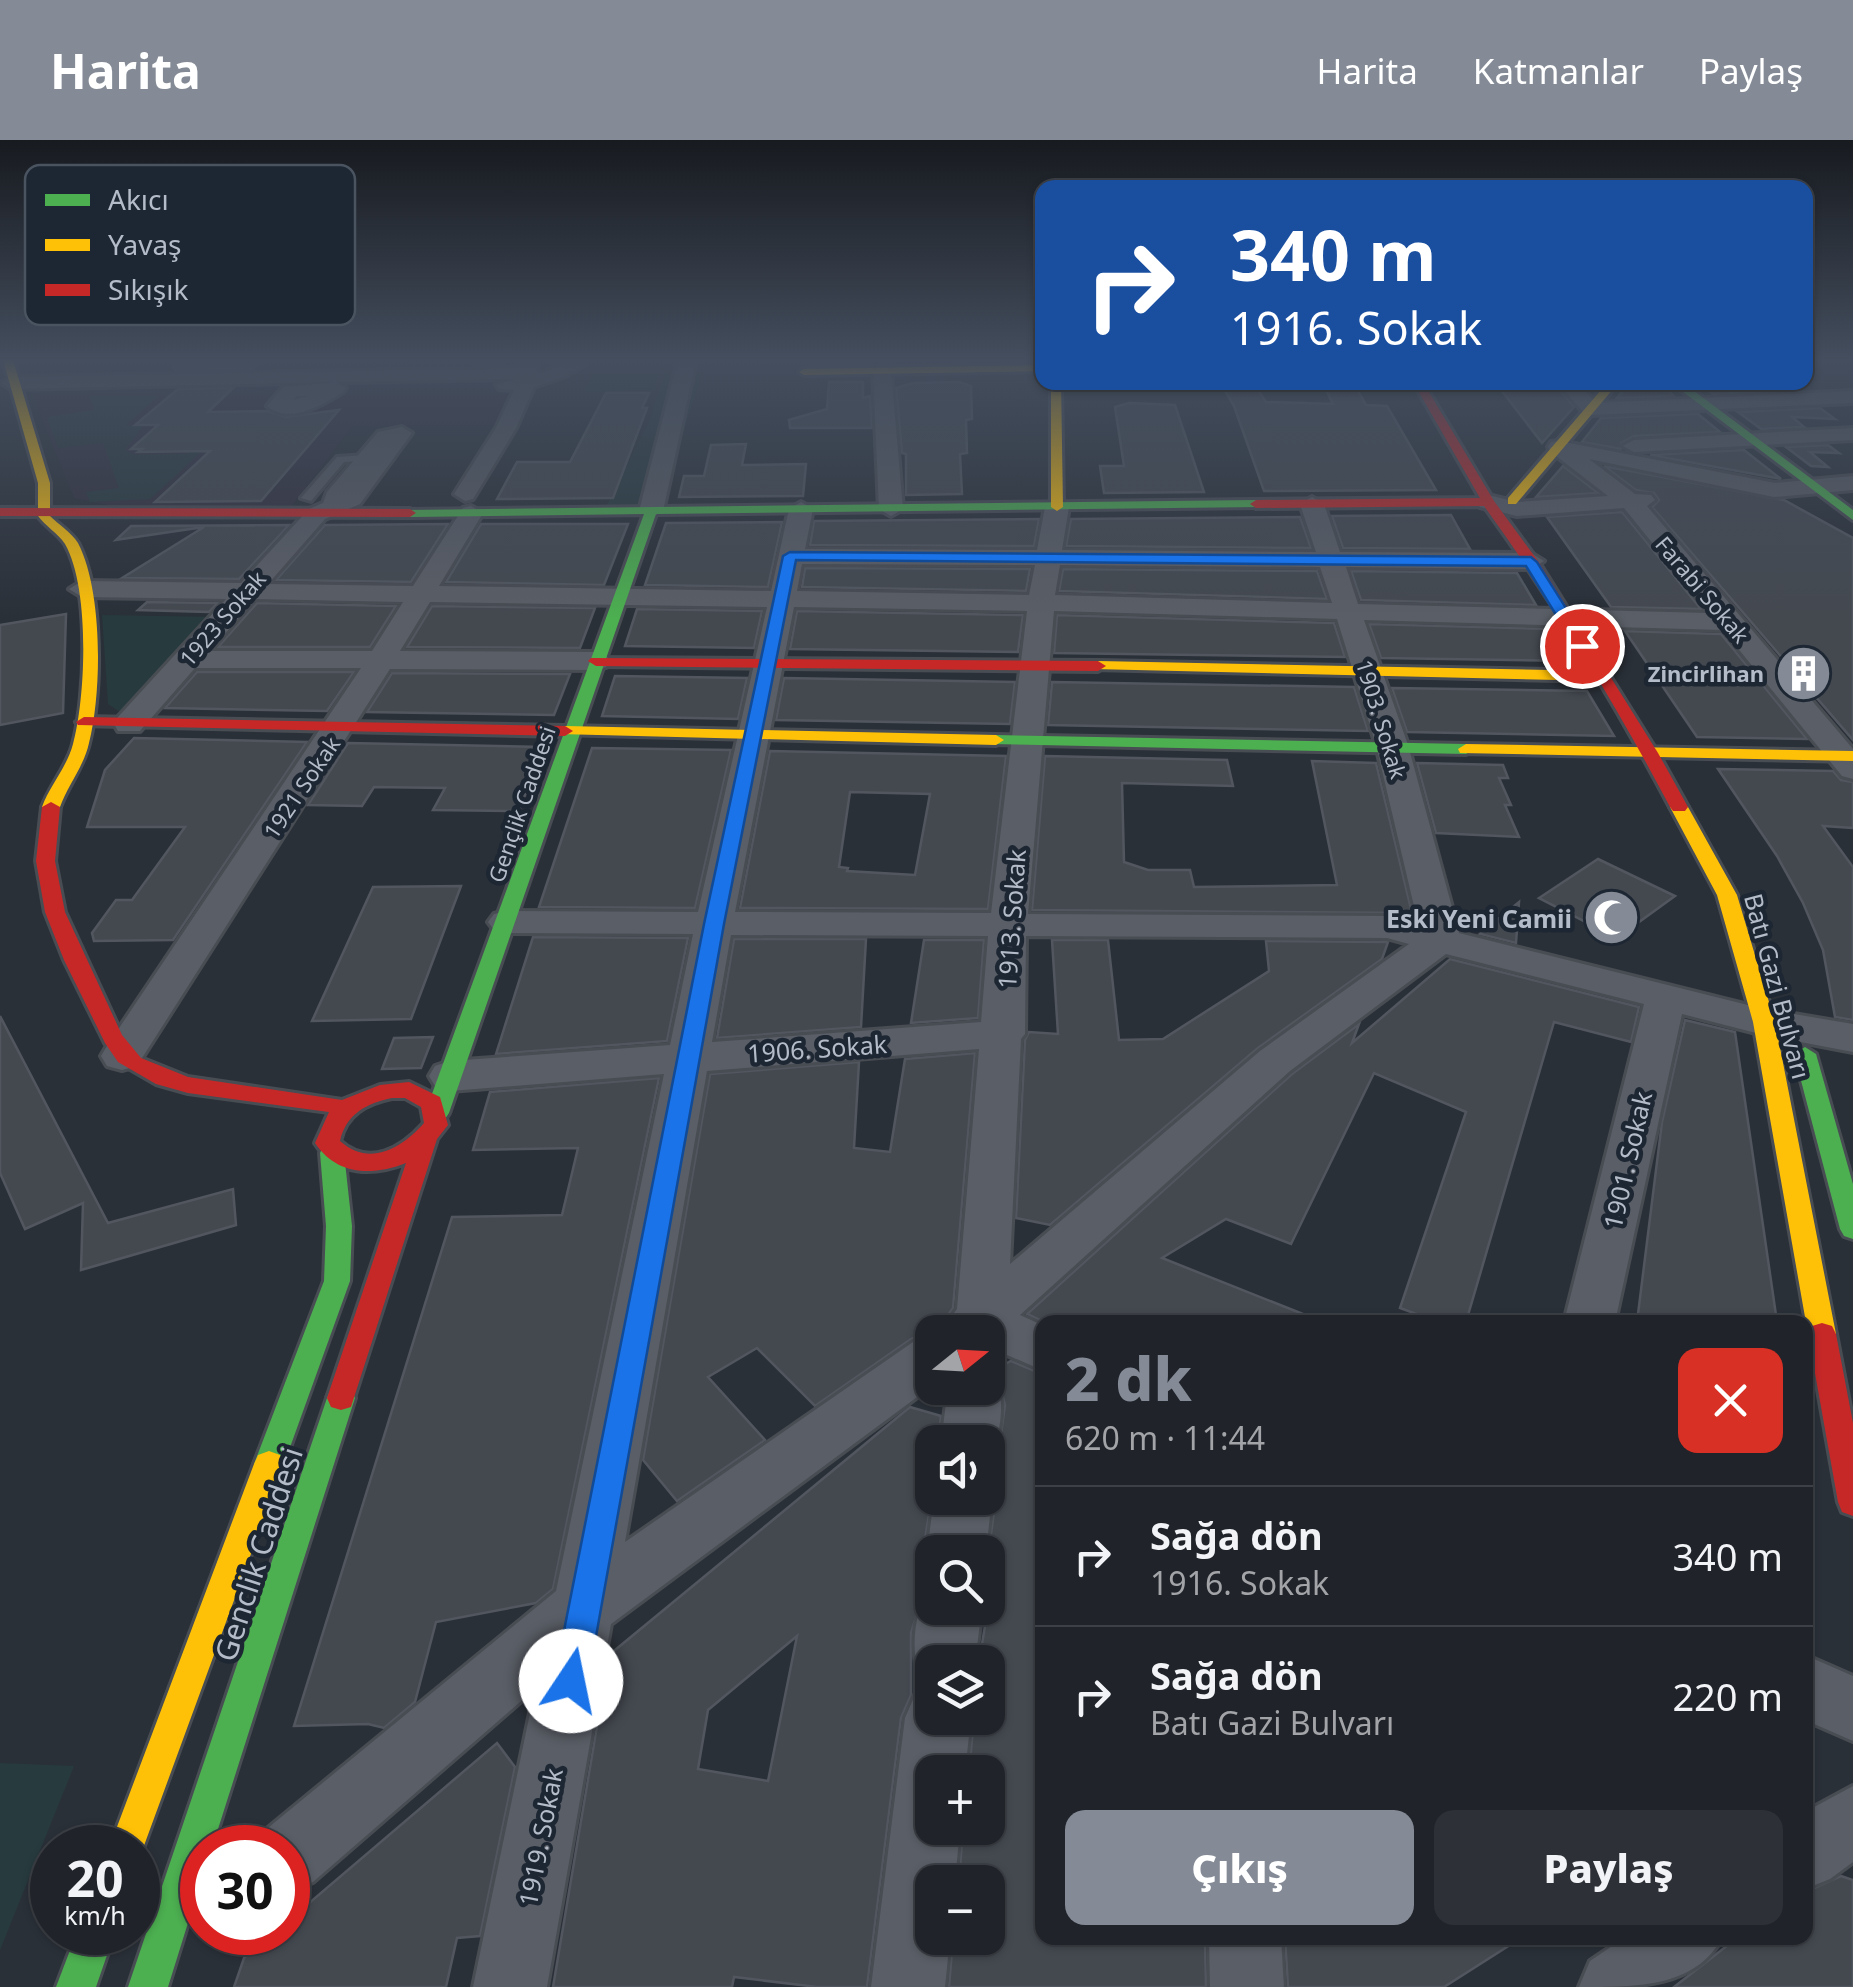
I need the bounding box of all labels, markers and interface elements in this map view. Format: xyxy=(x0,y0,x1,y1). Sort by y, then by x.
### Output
text: Harita xyxy=(50,38,201,103)
text: Harita xyxy=(1317,47,1418,94)
text: Katmanlar xyxy=(1473,47,1644,94)
text: Paylaş xyxy=(1699,47,1803,94)
legend xyxy=(25,165,355,325)
text: Akıcı xyxy=(108,180,169,218)
text: 340 m xyxy=(1230,206,1437,302)
icon: right xyxy=(1065,220,1195,350)
text: Yavaş xyxy=(108,225,182,263)
text: Sıkışık xyxy=(108,270,188,308)
text: 1916. Sokak xyxy=(1230,297,1482,358)
street label: Farabi Sokak xyxy=(1649,529,1757,649)
street label: 1923 Sokak xyxy=(172,564,272,672)
pin xyxy=(1540,604,1625,689)
icon: arrive xyxy=(1555,619,1610,674)
building icon: Zincirlihan xyxy=(1773,643,1833,703)
street label: 1903. Sokak xyxy=(1350,656,1414,783)
place label: Zincirlihan xyxy=(1648,658,1764,688)
street label: Gençlik Caddesi xyxy=(480,722,562,886)
street label: 1921 Sokak xyxy=(256,730,346,844)
street label: 1913. Sokak xyxy=(989,847,1033,990)
mosque icon: Eski Yeni Camii xyxy=(1581,888,1641,948)
street label: Batı Gazi Bulvarı xyxy=(1737,889,1819,1083)
place label: Eski Yeni Camii xyxy=(1386,901,1572,935)
street label: 1906. Sokak xyxy=(746,1026,889,1070)
street label: 1901. Sokak xyxy=(1595,1087,1659,1232)
north arrow xyxy=(915,1315,1005,1405)
map controls xyxy=(915,1315,1005,1955)
text: 2 dk xyxy=(1065,1337,1192,1419)
button: close xyxy=(1678,1348,1783,1453)
text: 620 m · 11:44 xyxy=(1065,1416,1265,1459)
button: sound xyxy=(915,1425,1005,1515)
street label: Genclik Caddesi xyxy=(204,1442,312,1666)
text: Sağa dön xyxy=(1150,1509,1323,1561)
icon: right xyxy=(1065,1529,1120,1584)
text: 340 m xyxy=(1672,1530,1783,1582)
button: search xyxy=(915,1535,1005,1625)
text: 1916. Sokak xyxy=(1150,1561,1329,1604)
position arrow xyxy=(519,1629,623,1733)
button: layers xyxy=(915,1645,1005,1735)
text: Sağa dön xyxy=(1150,1649,1323,1701)
icon: right xyxy=(1065,1669,1120,1724)
text: 220 m xyxy=(1672,1670,1783,1722)
text: Batı Gazi Bulvarı xyxy=(1150,1701,1394,1744)
button: + xyxy=(915,1755,1005,1845)
street label: 1919. Sokak xyxy=(510,1764,570,1909)
button: Çıkış xyxy=(1065,1810,1414,1925)
button: Paylaş xyxy=(1434,1810,1783,1925)
speed limit sign: 30 xyxy=(180,1825,310,1955)
text: 20 xyxy=(66,1844,124,1912)
button: − xyxy=(915,1865,1005,1955)
text: km/h xyxy=(64,1898,126,1932)

